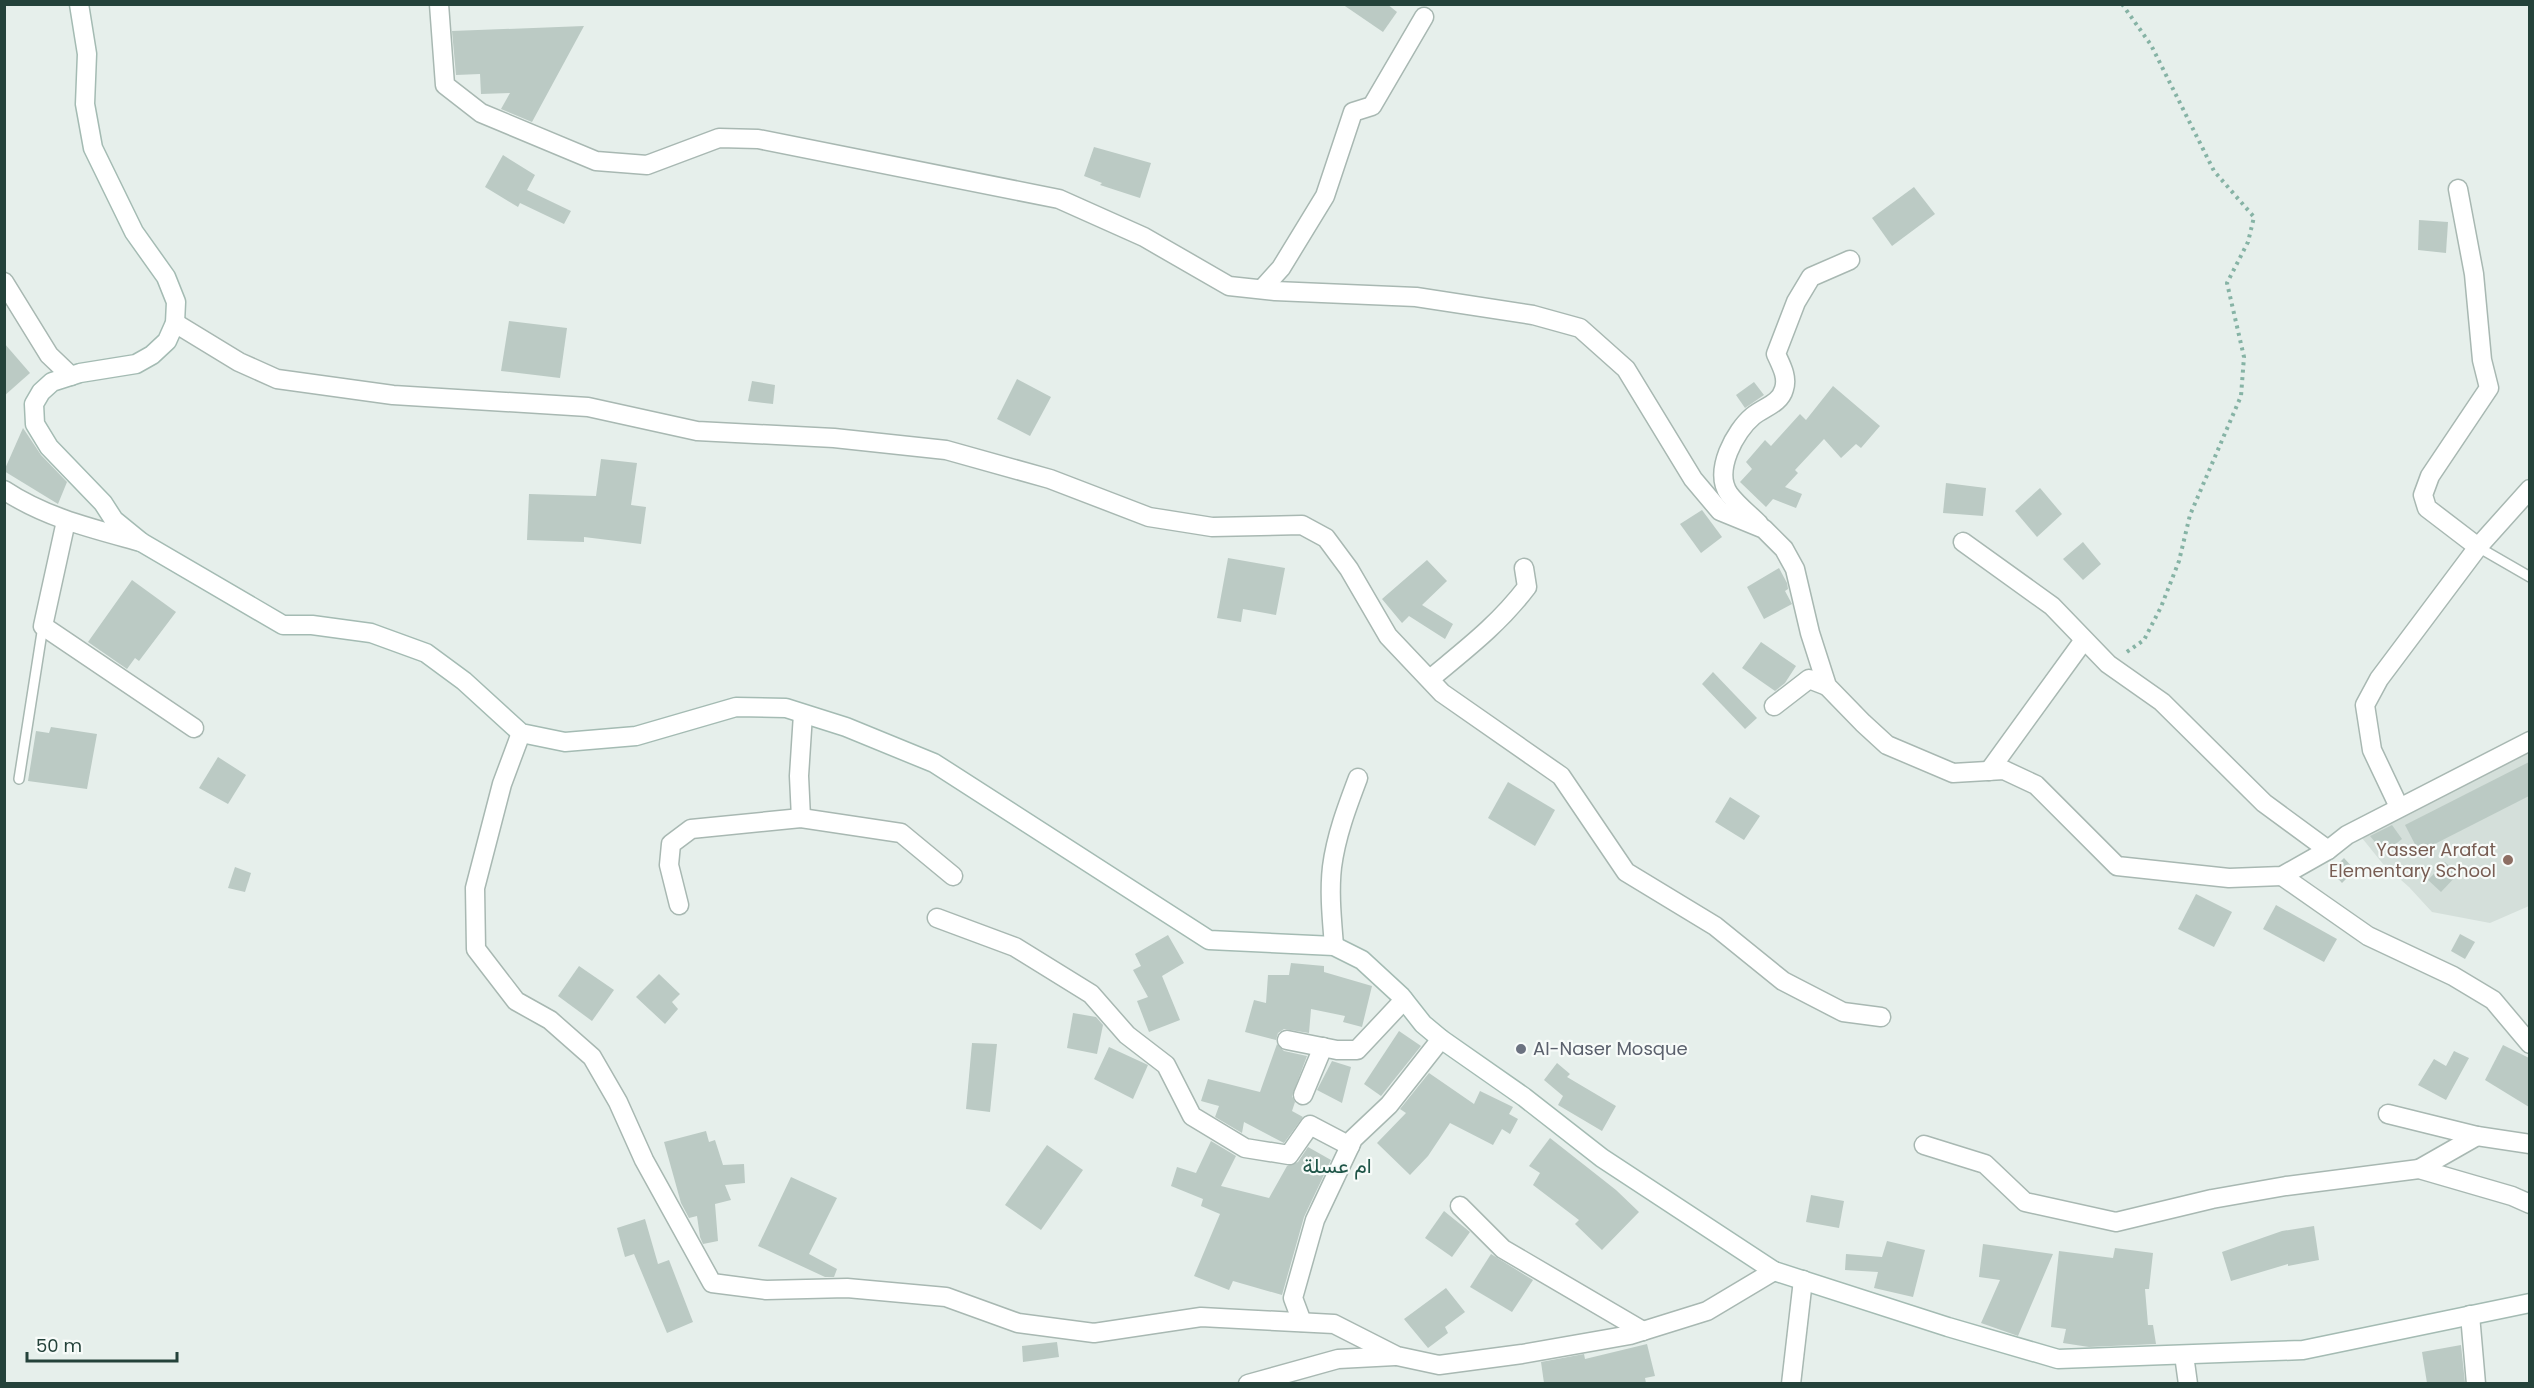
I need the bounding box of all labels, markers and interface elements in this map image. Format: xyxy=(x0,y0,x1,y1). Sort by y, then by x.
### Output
place label: Yasser Arafat Elementary School xyxy=(2329,837,2496,883)
marker: Yasser Arafat Elementary School xyxy=(2501,853,2515,867)
place label: Al-Naser Mosque xyxy=(1533,1036,1688,1061)
marker: Al-Naser Mosque xyxy=(1514,1042,1528,1056)
district label: ام عسلة xyxy=(1302,1151,1372,1180)
scale bar xyxy=(27,1325,177,1363)
text: 50 m xyxy=(36,1333,82,1358)

